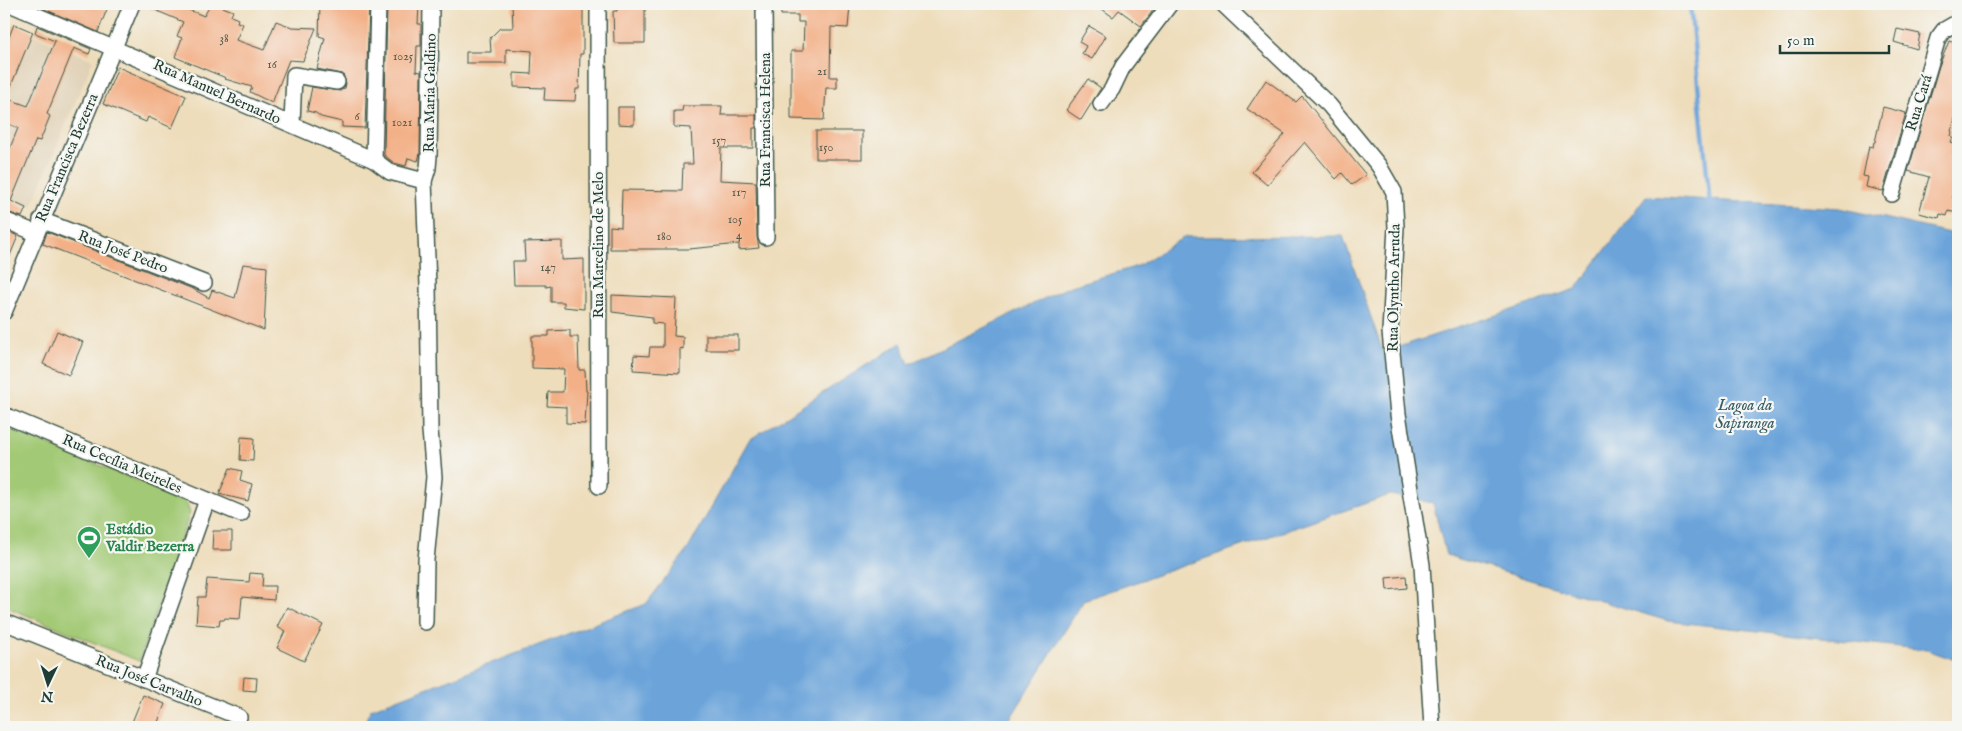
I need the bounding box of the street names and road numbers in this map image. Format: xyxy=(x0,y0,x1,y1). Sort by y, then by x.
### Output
street label: Rua Maria Galdino xyxy=(419,33,441,153)
street label: Rua Francisca Helena xyxy=(756,52,775,188)
street label: Rua Manuel Bernardo xyxy=(150,55,284,129)
street label: Rua Cará xyxy=(1901,72,1937,134)
street label: Rua Francisca Bezerra xyxy=(31,90,103,225)
street label: Rua Marcelino de Melo xyxy=(589,172,608,318)
street label: Rua Olyntho Arruda xyxy=(1383,223,1405,352)
street label: Rua José Pedro xyxy=(75,226,171,278)
street label: Rua Cecília Meireles xyxy=(59,430,185,498)
street label: Rua José Carvalho xyxy=(93,651,205,711)

